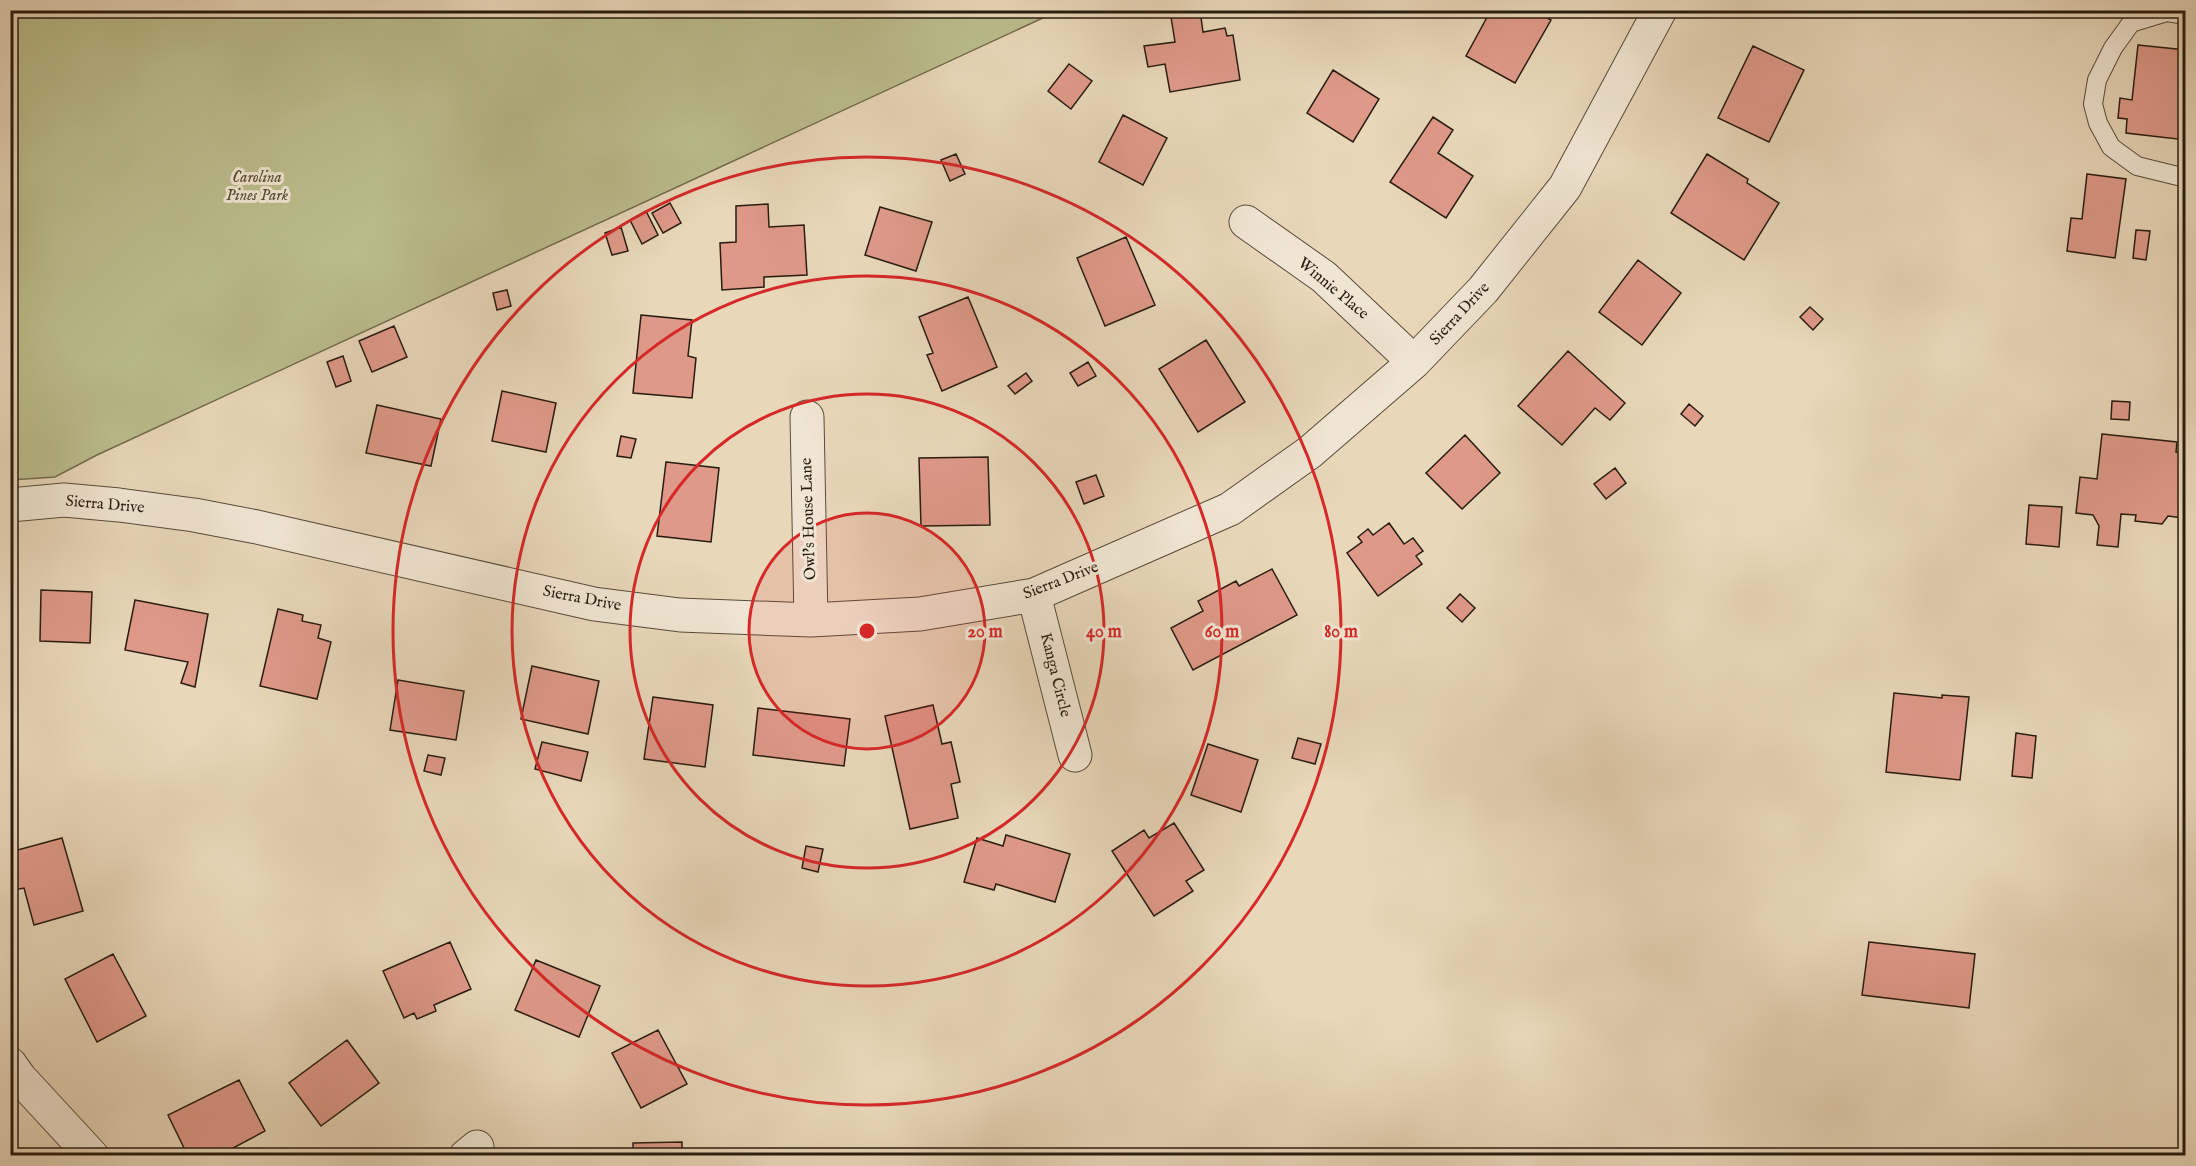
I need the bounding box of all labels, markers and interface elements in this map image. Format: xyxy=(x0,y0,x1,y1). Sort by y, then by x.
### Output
park label: Carolina Pines Park xyxy=(226,168,289,206)
street label: Winnie Place xyxy=(1293,254,1373,324)
street label: Sierra Drive xyxy=(1426,278,1494,350)
street label: Owl's House Lane xyxy=(797,457,821,581)
street label: Sierra Drive xyxy=(65,492,145,518)
street label: Sierra Drive xyxy=(1020,557,1102,605)
street label: Sierra Drive xyxy=(541,582,623,616)
centre of rings xyxy=(857,621,877,641)
text: 20 m xyxy=(967,621,1003,644)
text: 40 m xyxy=(1086,621,1122,644)
text: 60 m xyxy=(1205,621,1239,644)
text: 80 m xyxy=(1324,621,1358,644)
street label: Kanga Circle xyxy=(1035,631,1075,719)

